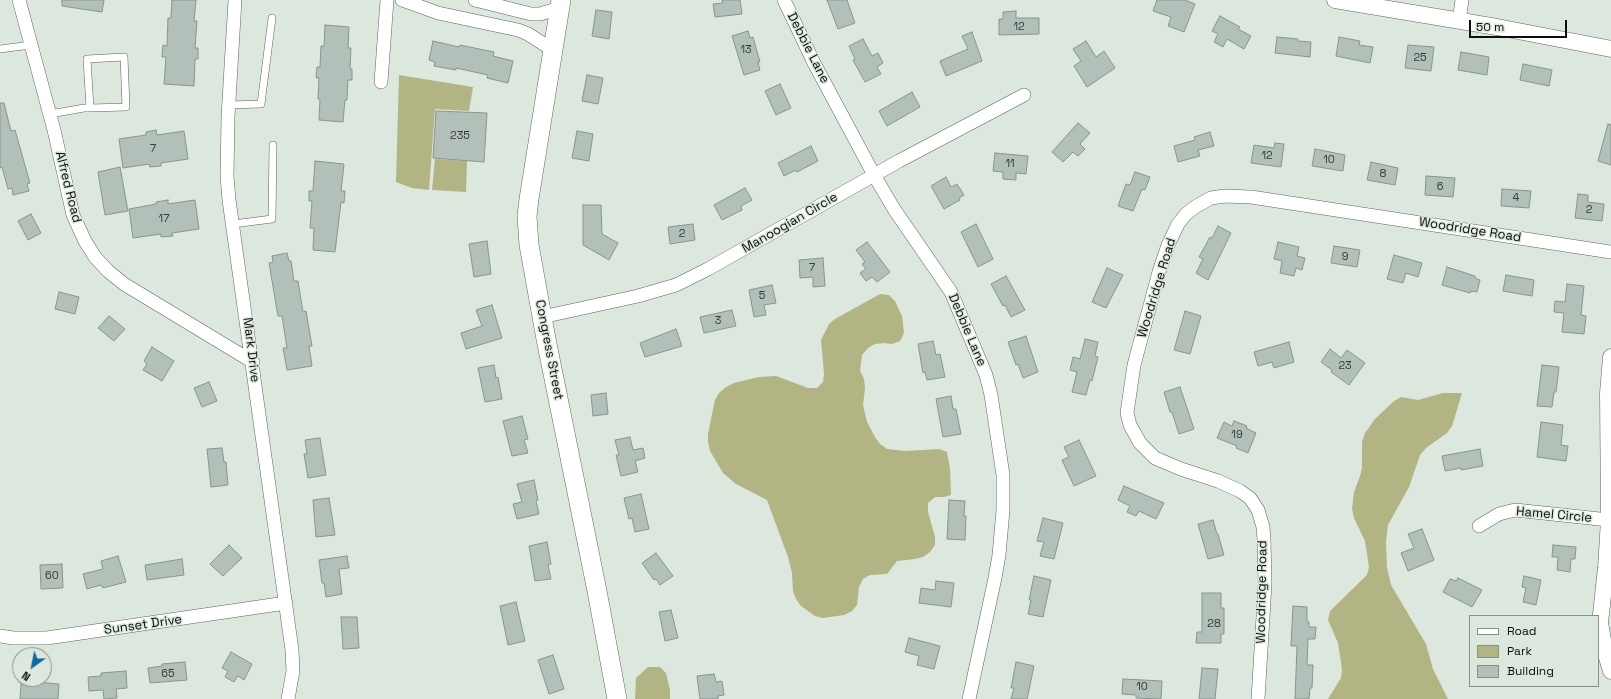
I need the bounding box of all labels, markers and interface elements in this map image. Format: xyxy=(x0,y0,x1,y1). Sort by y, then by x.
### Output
street label: Debbie Lane xyxy=(783,10,833,86)
scale bar xyxy=(1471,12,1569,38)
text: 50 m xyxy=(1476,19,1504,35)
house number: 12 xyxy=(1013,20,1025,34)
house number: 13 xyxy=(740,43,752,57)
house number: 25 xyxy=(1413,51,1427,65)
house number: 235 xyxy=(450,129,470,143)
house number: 7 xyxy=(150,142,156,156)
house number: 12 xyxy=(1261,149,1273,163)
street label: Alfred Road xyxy=(52,150,84,224)
house number: 10 xyxy=(1323,153,1335,167)
house number: 11 xyxy=(1005,157,1015,171)
house number: 8 xyxy=(1380,167,1386,181)
house number: 6 xyxy=(1437,180,1443,194)
street label: Manoogian Circle xyxy=(739,189,841,257)
house number: 4 xyxy=(1513,191,1519,205)
house number: 2 xyxy=(1586,203,1592,217)
house number: 17 xyxy=(159,212,169,226)
street label: Woodridge Road xyxy=(1418,214,1522,246)
house number: 2 xyxy=(679,227,685,241)
street label: Woodridge Road xyxy=(1134,236,1180,340)
house number: 9 xyxy=(1342,250,1348,264)
house number: 7 xyxy=(809,261,815,275)
house number: 5 xyxy=(759,289,765,303)
street label: Debbie Lane xyxy=(945,291,989,369)
street label: Congress Street xyxy=(532,299,566,401)
house number: 3 xyxy=(715,314,721,328)
street label: Mark Drive xyxy=(239,317,263,383)
house number: 23 xyxy=(1338,359,1352,373)
house number: 19 xyxy=(1231,428,1243,442)
street label: Hamel Circle xyxy=(1515,504,1593,526)
street label: Woodridge Road xyxy=(1253,540,1271,644)
house number: 60 xyxy=(45,569,59,583)
street label: Sunset Drive xyxy=(103,612,183,638)
legend xyxy=(1469,615,1599,687)
house number: 28 xyxy=(1207,617,1221,631)
text: Road xyxy=(1507,623,1536,639)
text: Park xyxy=(1507,643,1532,659)
north arrow xyxy=(12,647,52,687)
text: Building xyxy=(1507,663,1554,679)
house number: 65 xyxy=(161,667,175,681)
text: N xyxy=(19,668,33,684)
house number: 10 xyxy=(1136,680,1148,694)

